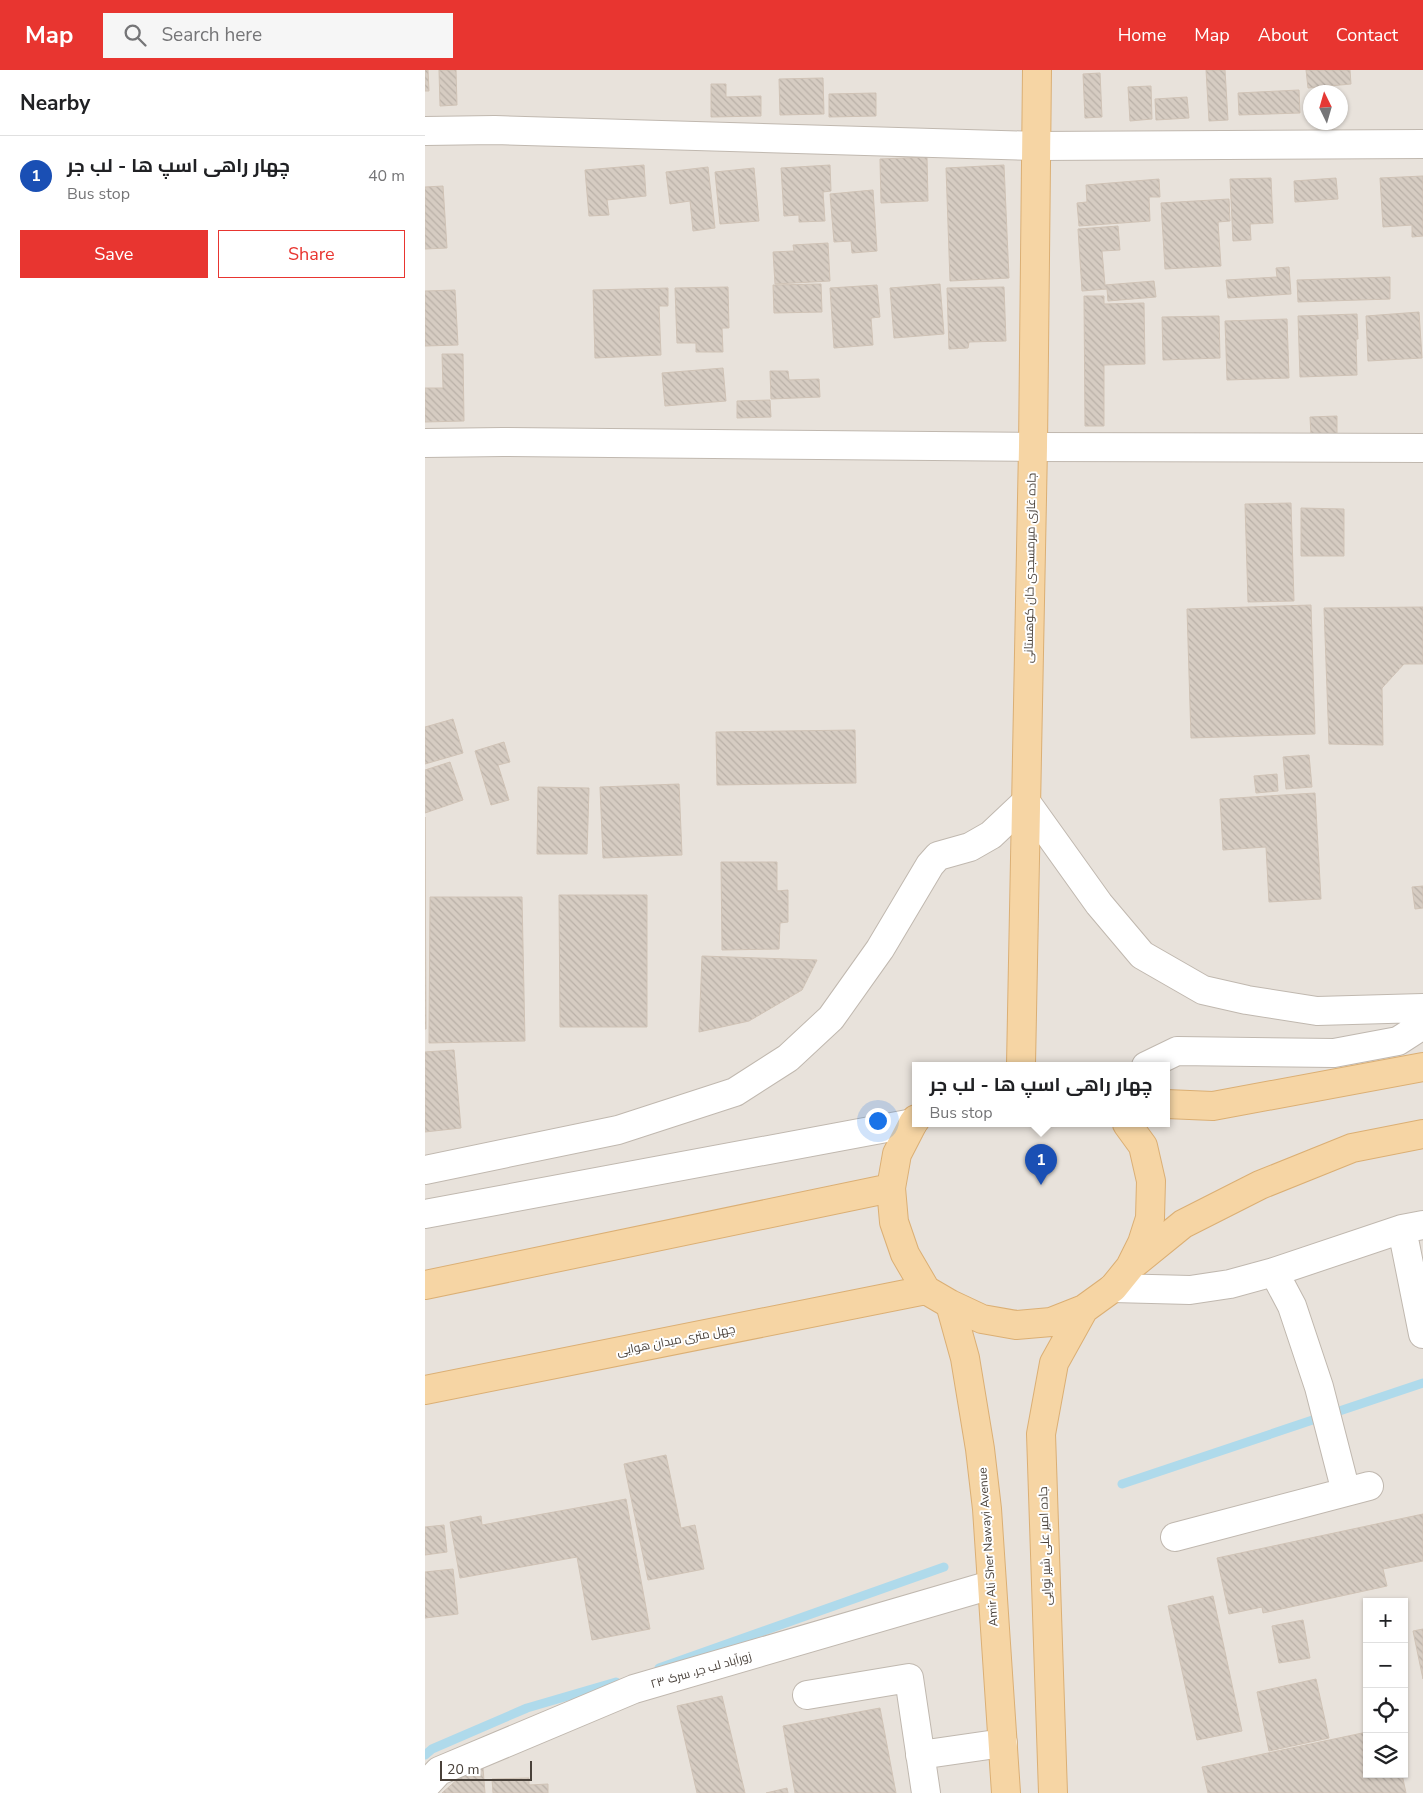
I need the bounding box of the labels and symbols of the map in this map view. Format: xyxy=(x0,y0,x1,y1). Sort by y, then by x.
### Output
north arrow xyxy=(1303,85,1348,130)
street label: جاده غازی میرمسجدی خان کوهستانی xyxy=(1020,473,1040,663)
your location xyxy=(865,1108,891,1134)
pin: 1 xyxy=(1025,1144,1057,1185)
street label: چهل متری میدان هوایی xyxy=(615,1321,737,1360)
street label: Amir Ali Sher Nawayi Avenue xyxy=(974,1467,1002,1627)
street label: جاده امیر علی شیر نوایی xyxy=(1035,1486,1055,1606)
street label: زورآباد لب جر، سرک ۲۳ xyxy=(649,1648,753,1692)
scale bar xyxy=(440,1758,533,1781)

